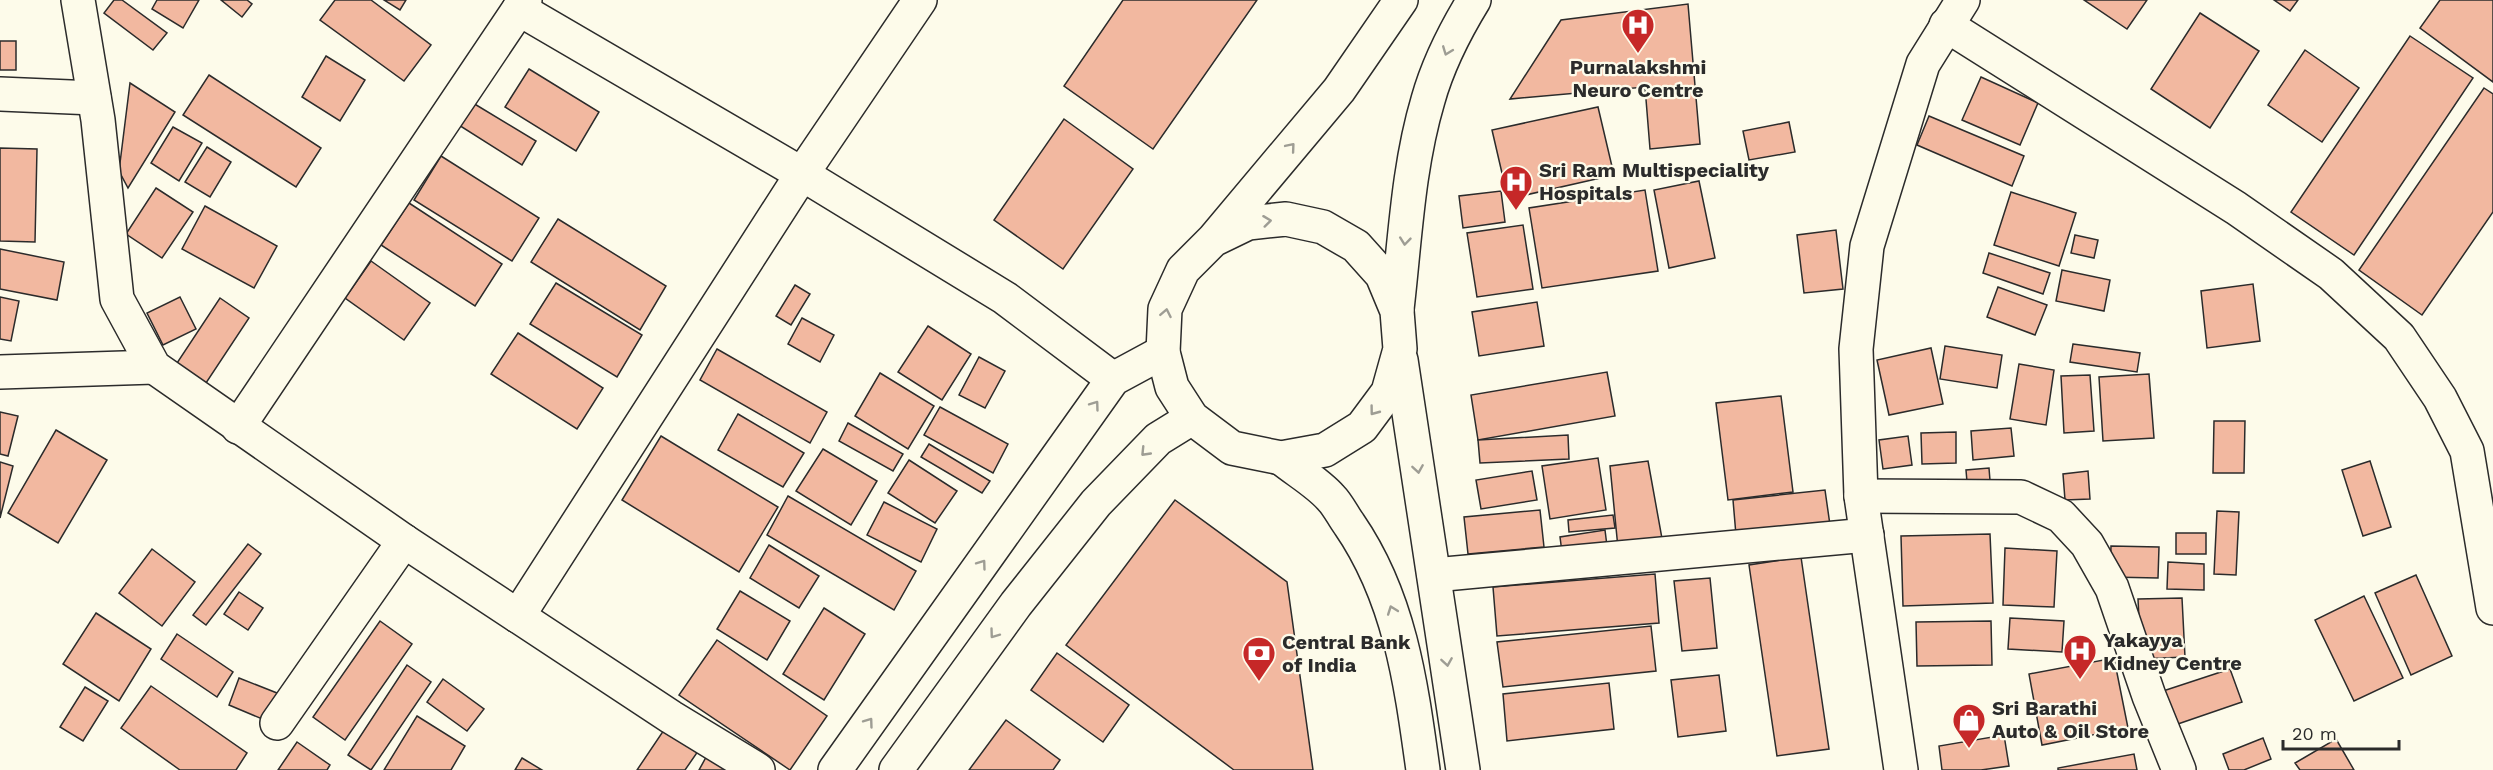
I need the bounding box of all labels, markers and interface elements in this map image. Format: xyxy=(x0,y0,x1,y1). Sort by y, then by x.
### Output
hospital icon: Purnalakshmi Neuro Centre xyxy=(1620,7,1656,54)
one-way arrow xyxy=(1442,45,1454,56)
place label: Purnalakshmi Neuro Centre xyxy=(1570,55,1706,102)
one-way arrow xyxy=(1284,143,1295,154)
place label: Sri Ram Multispeciality Hospitals xyxy=(1539,158,1770,205)
hospital icon: Sri Ram Multispeciality Hospitals xyxy=(1498,164,1534,211)
one-way arrow xyxy=(1263,215,1272,228)
one-way arrow xyxy=(1399,236,1412,245)
one-way arrow xyxy=(1159,308,1172,318)
one-way arrow xyxy=(1088,401,1099,412)
one-way arrow xyxy=(1371,404,1382,415)
one-way arrow xyxy=(1142,445,1153,456)
one-way arrow xyxy=(1411,465,1423,474)
one-way arrow xyxy=(975,559,986,570)
one-way arrow xyxy=(1387,605,1400,616)
one-way arrow xyxy=(990,628,1001,639)
place label: Yakayya Kidney Centre xyxy=(2103,628,2242,675)
place label: Central Bank of India xyxy=(1282,630,1411,677)
hospital icon: Yakayya Kidney Centre xyxy=(2062,633,2098,680)
bank icon: Central Bank of India xyxy=(1241,635,1277,682)
one-way arrow xyxy=(1440,658,1452,667)
place label: Sri Barathi Auto & Oil Store xyxy=(1992,696,2149,743)
shop icon: Sri Barathi Auto & Oil Store xyxy=(1951,702,1987,749)
scale bar xyxy=(2283,713,2398,751)
one-way arrow xyxy=(861,718,872,729)
text: 20 m xyxy=(2292,723,2337,744)

